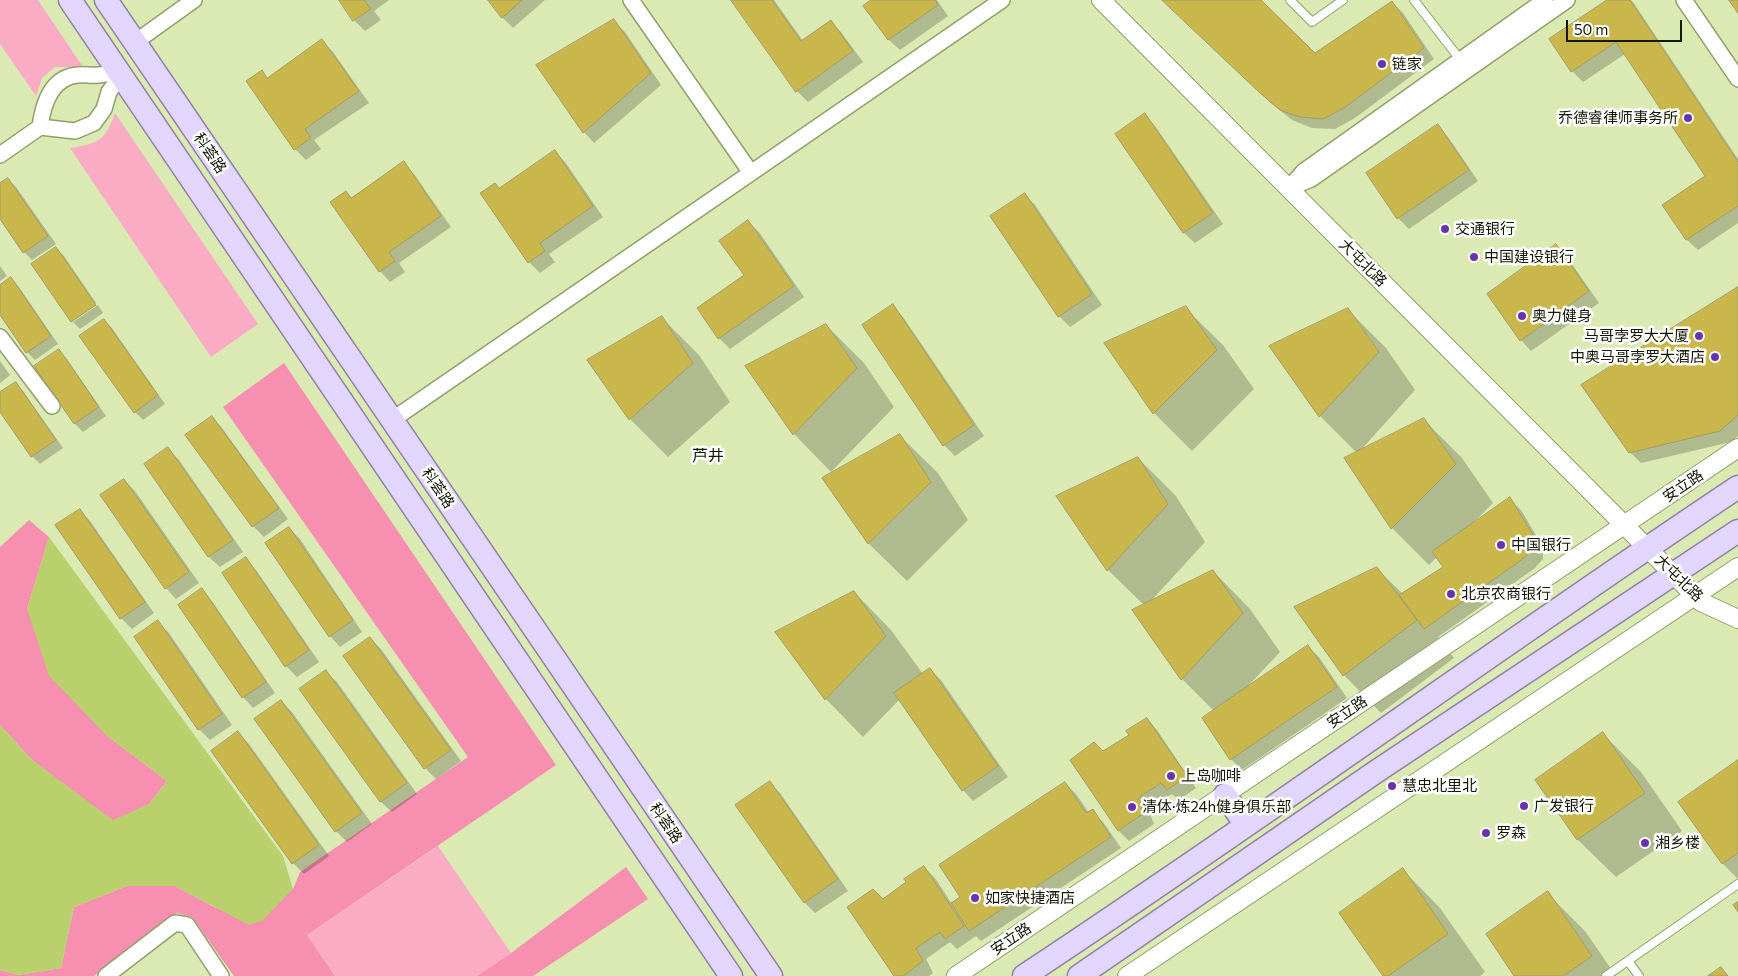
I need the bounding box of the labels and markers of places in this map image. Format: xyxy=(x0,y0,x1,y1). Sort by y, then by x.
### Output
place label: 链家 xyxy=(1392,55,1422,73)
marker: 链家 xyxy=(1376,58,1388,70)
place label: 乔德睿律师事务所 xyxy=(1558,109,1678,127)
marker: 乔德睿律师事务所 xyxy=(1682,112,1694,124)
place label: 交通银行 xyxy=(1455,220,1515,238)
marker: 交通银行 xyxy=(1439,223,1451,235)
place label: 中国建设银行 xyxy=(1484,248,1574,266)
marker: 中国建设银行 xyxy=(1468,251,1480,263)
place label: 奥力健身 xyxy=(1532,307,1592,325)
marker: 奥力健身 xyxy=(1516,310,1528,322)
place label: 马哥孛罗大大厦 xyxy=(1584,327,1689,345)
marker: 马哥孛罗大大厦 xyxy=(1693,330,1705,342)
place label: 中奥马哥孛罗大酒店 xyxy=(1570,348,1705,366)
marker: 中奥马哥孛罗大酒店 xyxy=(1709,351,1721,363)
place label: 中国银行 xyxy=(1511,536,1571,554)
marker: 中国银行 xyxy=(1495,539,1507,551)
place label: 北京农商银行 xyxy=(1461,585,1551,603)
marker: 北京农商银行 xyxy=(1445,588,1457,600)
place label: 上岛咖啡 xyxy=(1181,767,1241,785)
marker: 上岛咖啡 xyxy=(1165,770,1177,782)
place label: 慧忠北里北 xyxy=(1402,777,1477,795)
marker: 慧忠北里北 xyxy=(1386,780,1398,792)
place label: 广发银行 xyxy=(1534,797,1594,815)
place label: 清体·炼24h健身俱乐部 xyxy=(1142,798,1291,816)
marker: 广发银行 xyxy=(1518,800,1530,812)
marker: 清体·炼24h健身俱乐部 xyxy=(1126,801,1138,813)
place label: 罗森 xyxy=(1496,824,1526,842)
marker: 罗森 xyxy=(1480,827,1492,839)
place label: 湘乡楼 xyxy=(1655,834,1700,852)
marker: 湘乡楼 xyxy=(1639,837,1651,849)
place label: 如家快捷酒店 xyxy=(985,889,1075,907)
marker: 如家快捷酒店 xyxy=(969,892,981,904)

